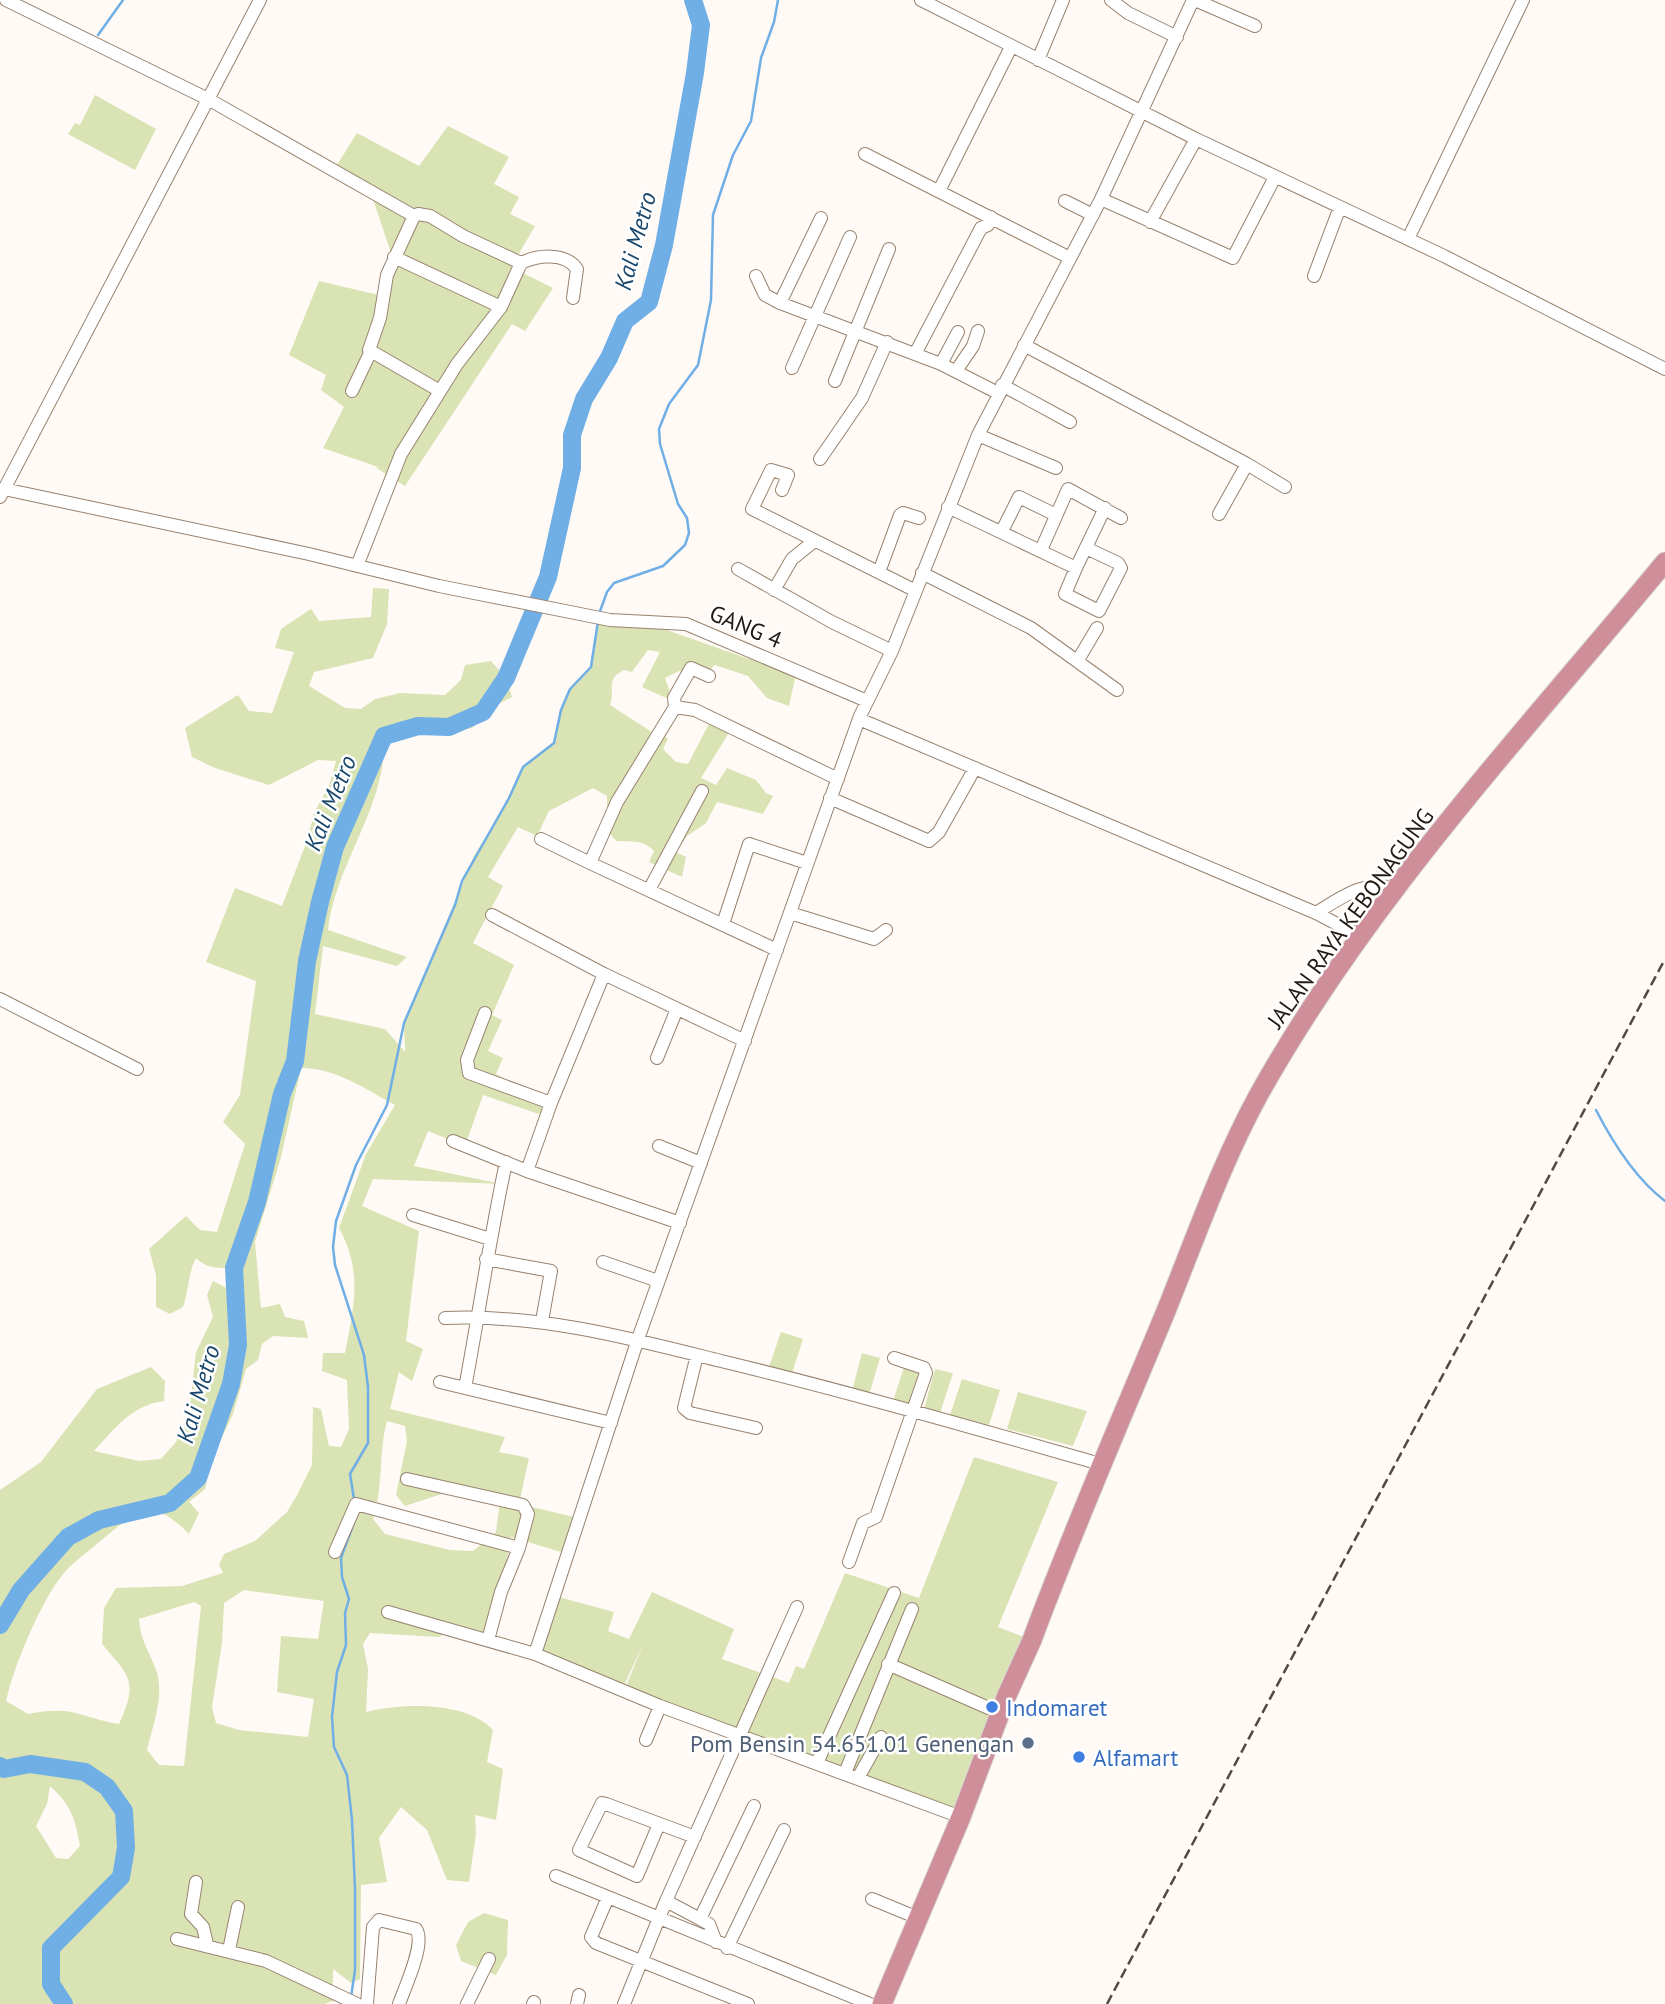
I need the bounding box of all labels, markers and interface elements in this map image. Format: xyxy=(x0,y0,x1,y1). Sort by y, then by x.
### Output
water label: Kali Metro xyxy=(607,188,663,294)
street label: GANG 4 xyxy=(705,598,787,654)
water label: Kali Metro xyxy=(297,751,363,855)
street label: JALAN RAYA KEBONAGUNG xyxy=(1260,802,1440,1034)
water label: Kali Metro xyxy=(169,1341,227,1447)
place label: Indomaret xyxy=(1006,1693,1108,1722)
marker: Indomaret xyxy=(984,1699,1000,1715)
place label: Pom Bensin 54.651.01 Genengan xyxy=(690,1729,1014,1758)
marker: Pom Bensin 54.651.01 Genengan xyxy=(1020,1735,1036,1751)
place label: Alfamart xyxy=(1093,1743,1179,1772)
marker: Alfamart xyxy=(1071,1749,1087,1765)

